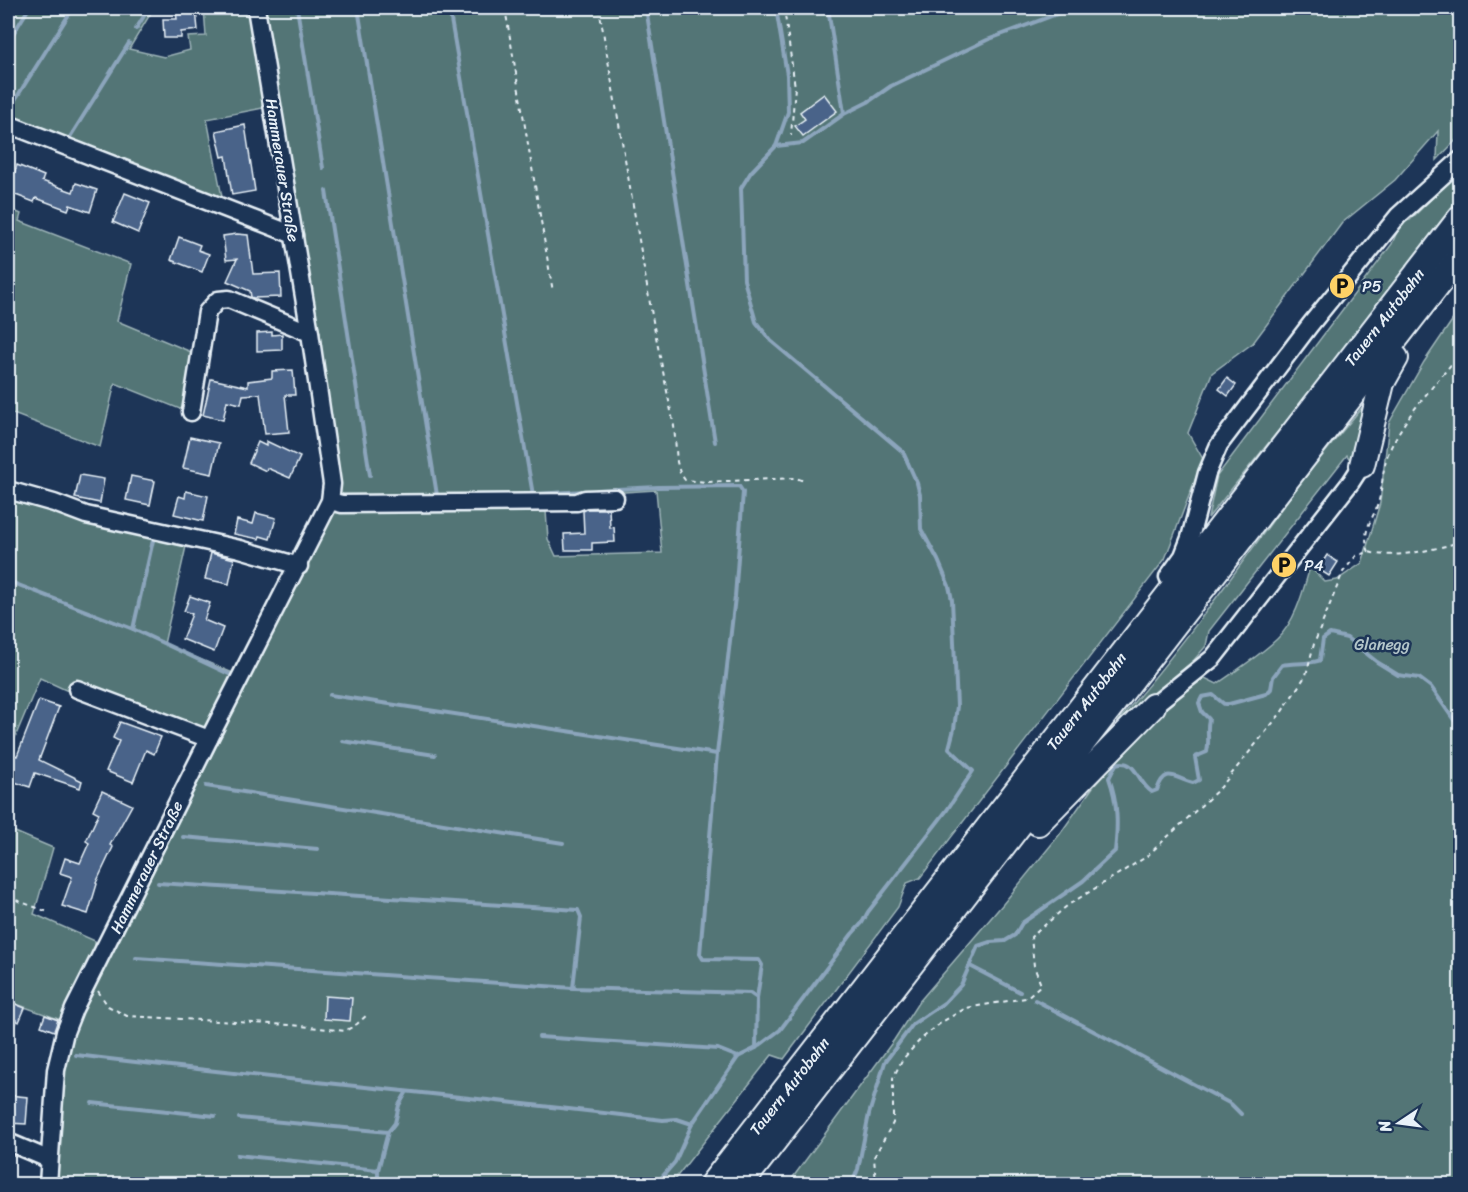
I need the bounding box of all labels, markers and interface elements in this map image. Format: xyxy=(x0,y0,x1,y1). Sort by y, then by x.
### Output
street label: Hammerauer Straße xyxy=(257,96,308,244)
street label: Tauern Autobahn xyxy=(1336,261,1433,373)
parking icon: P5 xyxy=(1327,271,1357,301)
place label: P5 xyxy=(1362,272,1382,301)
parking icon: P4 xyxy=(1269,550,1299,580)
place label: P4 xyxy=(1304,551,1324,580)
park label: Glanegg xyxy=(1354,630,1410,659)
street label: Tauern Autobahn xyxy=(1038,645,1135,757)
street label: Hammerauer Straße xyxy=(102,796,191,939)
street label: Tauern Autobahn xyxy=(741,1030,838,1142)
north arrow xyxy=(1369,1093,1429,1153)
text: N xyxy=(1369,1117,1400,1136)

